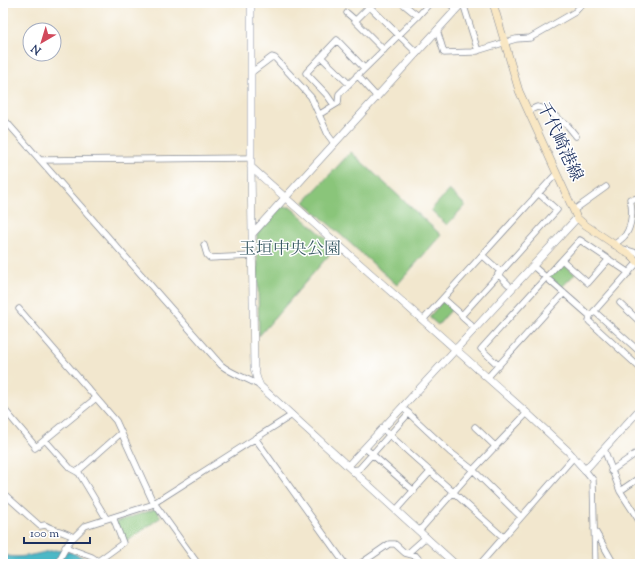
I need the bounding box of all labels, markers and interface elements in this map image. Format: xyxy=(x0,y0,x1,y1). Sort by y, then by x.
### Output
north arrow xyxy=(22,22,62,62)
text: N xyxy=(28,40,46,59)
street label: 千代崎港線 xyxy=(530,98,588,186)
park label: 玉垣中央公園 xyxy=(239,238,341,262)
scale bar xyxy=(24,519,90,545)
text: 100 m xyxy=(30,525,59,543)

